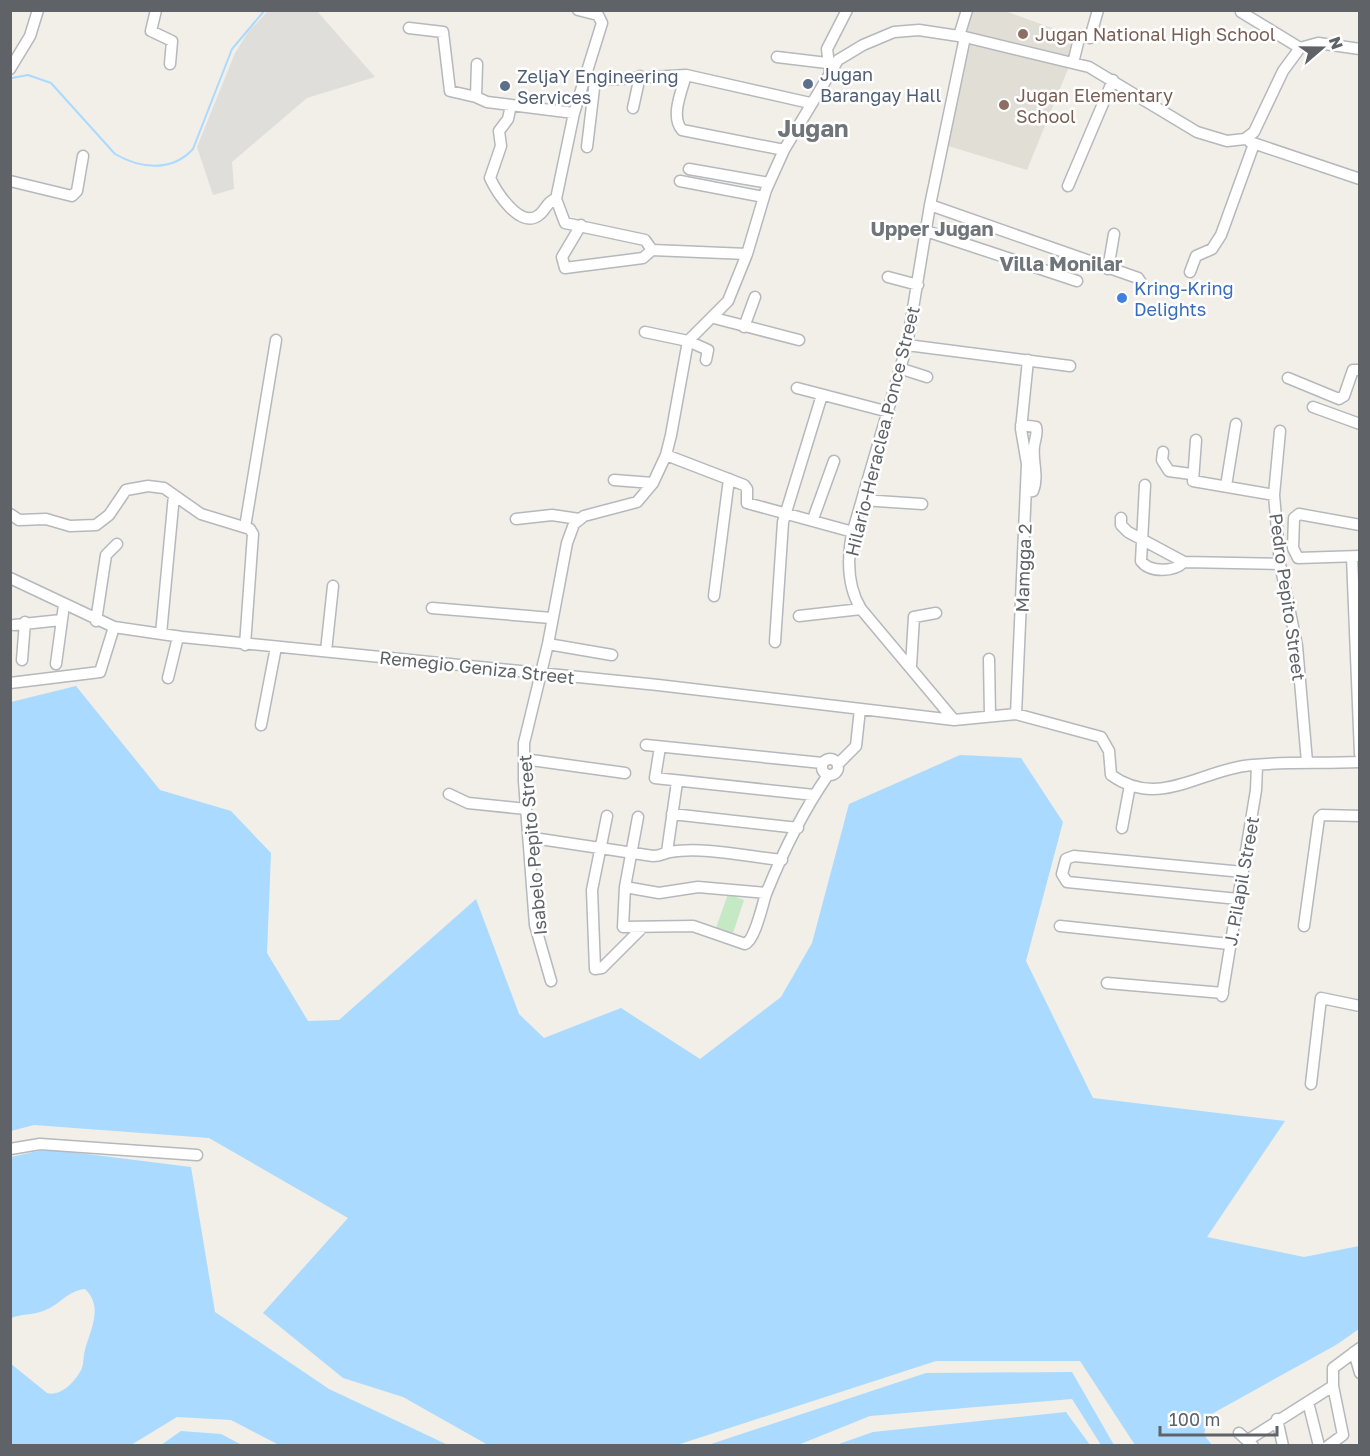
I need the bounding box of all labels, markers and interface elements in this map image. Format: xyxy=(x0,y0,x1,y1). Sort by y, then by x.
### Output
north arrow xyxy=(1292,18,1352,78)
place label: Jugan National High School xyxy=(1035,23,1276,45)
marker: Jugan National High School xyxy=(1016,27,1030,41)
text: N xyxy=(1325,34,1348,52)
place label: Jugan Barangay Hall xyxy=(820,63,941,106)
place label: ZeljaY Engineering Services xyxy=(517,65,679,108)
marker: Jugan Barangay Hall xyxy=(801,77,815,91)
marker: ZeljaY Engineering Services xyxy=(498,79,512,93)
place label: Jugan Elementary School xyxy=(1016,84,1173,127)
marker: Jugan Elementary School xyxy=(997,98,1011,112)
district label: Jugan xyxy=(777,113,849,142)
district label: Upper Jugan xyxy=(870,216,994,240)
district label: Villa Monilar xyxy=(999,251,1123,275)
place label: Kring-Kring Delights xyxy=(1134,277,1234,320)
marker: Kring-Kring Delights xyxy=(1115,291,1129,305)
street label: Hilario-Heraclea Ponce Street xyxy=(840,304,924,558)
street label: Pedro Pepito Street xyxy=(1265,512,1311,682)
street label: Mamgga 2 xyxy=(1010,523,1036,613)
street label: Remegio Geniza Street xyxy=(378,646,576,688)
street label: Isabelo Pepito Street xyxy=(513,754,551,936)
street label: J. Pilapil Street xyxy=(1219,814,1263,948)
scale bar xyxy=(1160,1399,1277,1437)
text: 100 m xyxy=(1169,1408,1220,1430)

